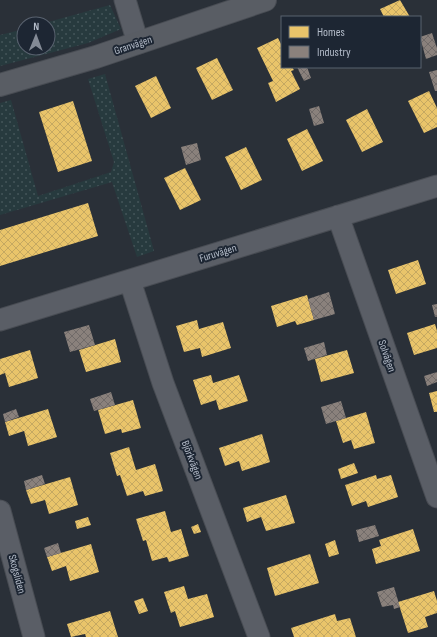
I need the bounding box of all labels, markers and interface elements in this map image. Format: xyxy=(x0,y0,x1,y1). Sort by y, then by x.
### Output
north arrow xyxy=(16,16,56,56)
legend xyxy=(281,16,421,68)
text: N xyxy=(33,20,39,33)
text: Homes xyxy=(317,25,345,40)
street label: Granvägen xyxy=(112,33,154,57)
text: Industry xyxy=(317,45,351,60)
street label: Furuvägen xyxy=(198,241,238,265)
street label: Solvägen xyxy=(375,338,399,374)
street label: Björkvägen xyxy=(179,439,205,482)
street label: Skogsliden xyxy=(6,553,28,595)

